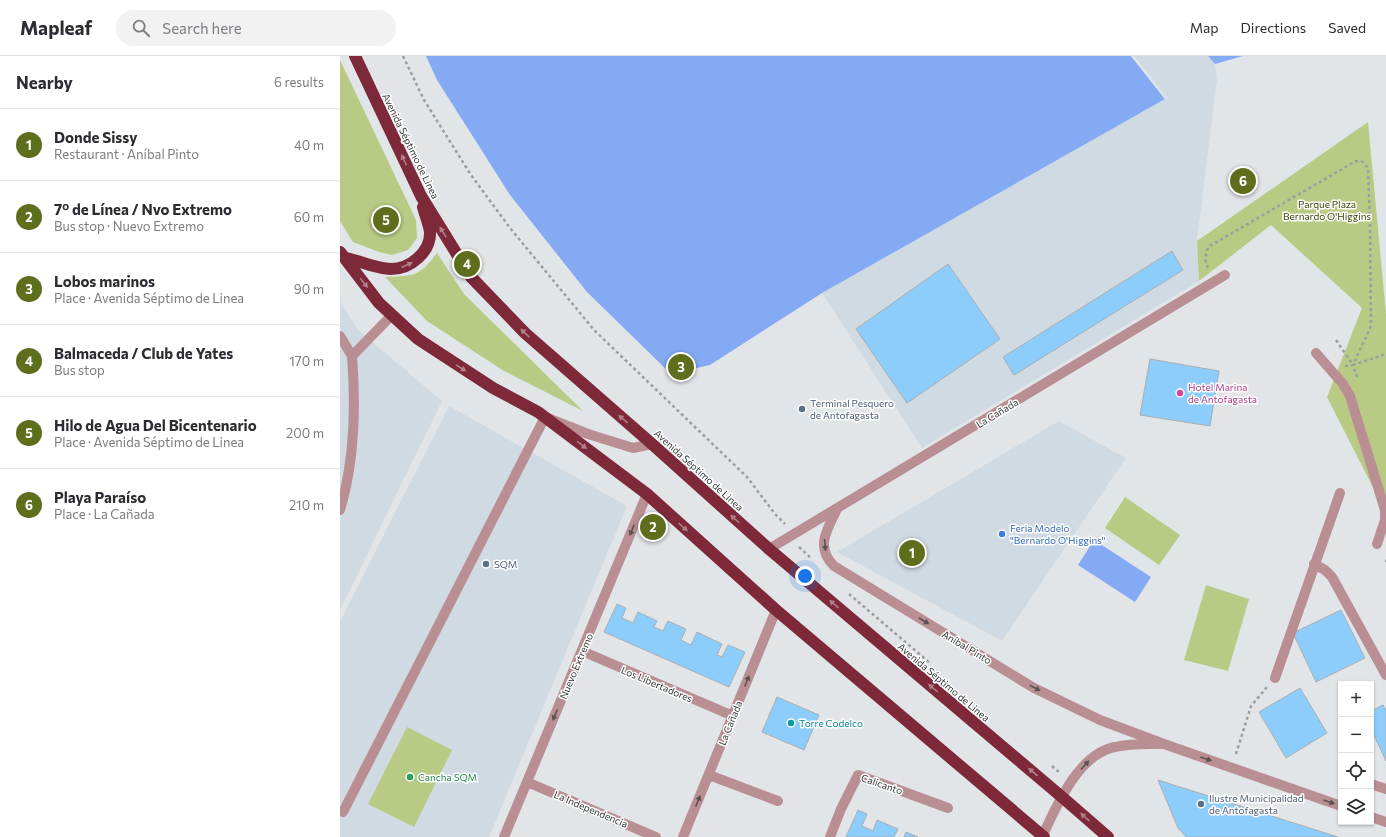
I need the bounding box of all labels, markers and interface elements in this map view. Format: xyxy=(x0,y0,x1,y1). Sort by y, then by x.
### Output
search box xyxy=(116,10,396,46)
text: Mapleaf xyxy=(20,16,92,39)
icon: search xyxy=(130,17,152,39)
text: Search here xyxy=(162,19,242,37)
text: Map xyxy=(1190,19,1219,36)
text: Directions xyxy=(1241,19,1306,36)
text: Saved xyxy=(1328,19,1366,36)
text: Nearby xyxy=(16,72,73,93)
text: 6 results xyxy=(274,74,324,90)
street label: Avenida Séptimo de Linea xyxy=(380,91,442,201)
text: Donde Sissy xyxy=(54,128,137,146)
text: 1 xyxy=(26,137,32,153)
text: 40 m xyxy=(294,137,324,153)
text: Restaurant · Aníbal Pinto xyxy=(54,146,199,162)
one-way arrow xyxy=(401,155,407,166)
pin: 6 xyxy=(1230,166,1256,196)
park label: Parque Plaza Bernardo O'Higgins xyxy=(1283,198,1372,222)
text: 7º de Línea / Nvo Extremo xyxy=(54,200,232,218)
pin: 5 xyxy=(373,205,399,235)
text: 2 xyxy=(25,209,33,225)
text: 60 m xyxy=(294,209,324,225)
text: Bus stop · Nuevo Extremo xyxy=(54,218,204,234)
one-way arrow xyxy=(440,226,447,238)
pin: 4 xyxy=(454,249,480,279)
one-way arrow xyxy=(401,262,413,268)
text: Lobos marinos xyxy=(54,272,155,290)
one-way arrow xyxy=(359,278,368,289)
text: 3 xyxy=(25,281,33,297)
text: 90 m xyxy=(294,281,324,297)
text: Place · Avenida Séptimo de Linea xyxy=(54,290,244,306)
one-way arrow xyxy=(520,328,530,338)
text: Balmaceda / Club de Yates xyxy=(54,344,233,362)
pin: 3 xyxy=(668,352,694,382)
text: 4 xyxy=(25,353,33,369)
text: 170 m xyxy=(289,353,324,369)
text: Bus stop xyxy=(54,362,105,378)
one-way arrow xyxy=(455,365,467,372)
place label: Hotel Marina de Antofagasta xyxy=(1188,381,1257,405)
marker: Hotel Marina de Antofagasta xyxy=(1175,388,1185,398)
street label: La Cañada xyxy=(974,396,1020,430)
place label: Terminal Pesquero de Antofagasta xyxy=(810,397,894,421)
marker: Terminal Pesquero de Antofagasta xyxy=(797,404,807,414)
one-way arrow xyxy=(617,414,628,423)
text: Hilo de Agua Del Bicentenario xyxy=(54,416,257,434)
text: 5 xyxy=(25,425,33,441)
text: 200 m xyxy=(286,425,324,441)
street label: Avenida Séptimo de Linea xyxy=(652,427,746,513)
text: Place · Avenida Séptimo de Linea xyxy=(54,434,244,450)
one-way arrow xyxy=(577,441,588,450)
text: Playa Paraíso xyxy=(54,488,146,506)
text: 6 xyxy=(25,497,33,513)
text: 210 m xyxy=(289,497,324,513)
text: Place · La Cañada xyxy=(54,506,155,522)
pin: 2 xyxy=(640,512,666,542)
one-way arrow xyxy=(731,515,740,524)
one-way arrow xyxy=(678,522,689,531)
place label: Feria Modelo "Bernardo O'Higgins" xyxy=(1010,522,1106,546)
one-way arrow xyxy=(629,524,635,536)
marker: Feria Modelo "Bernardo O'Higgins" xyxy=(997,529,1007,539)
pin: 1 xyxy=(899,538,925,568)
one-way arrow xyxy=(821,539,828,551)
place label: SQM xyxy=(494,558,517,570)
marker: SQM xyxy=(481,559,491,569)
your location xyxy=(795,566,815,586)
one-way arrow xyxy=(829,599,839,608)
one-way arrow xyxy=(919,617,929,625)
street label: Aníbal Pinto xyxy=(940,628,994,666)
street label: Nuevo Extremo xyxy=(557,631,595,701)
street label: Avenida Séptimo de Linea xyxy=(896,640,992,724)
street label: Los Libertadores xyxy=(620,664,695,705)
one-way arrow xyxy=(745,674,751,686)
map controls xyxy=(1338,681,1374,825)
button: + xyxy=(1338,681,1374,717)
one-way arrow xyxy=(928,683,939,692)
one-way arrow xyxy=(1030,685,1041,692)
street label: La Cañada xyxy=(716,699,744,747)
one-way arrow xyxy=(552,709,558,720)
place label: Torre Codelco xyxy=(799,717,863,729)
button: − xyxy=(1338,717,1374,753)
marker: Torre Codelco xyxy=(786,718,796,728)
button: locate xyxy=(1338,753,1374,789)
one-way arrow xyxy=(1201,756,1213,762)
one-way arrow xyxy=(1080,761,1089,770)
one-way arrow xyxy=(1027,767,1038,776)
place label: Cancha SQM xyxy=(418,771,477,783)
street label: Calicanto xyxy=(860,771,904,797)
marker: Cancha SQM xyxy=(405,772,415,782)
street label: La Independencia xyxy=(552,788,630,830)
button: layers xyxy=(1338,789,1374,825)
place label: Ilustre Municipalidad de Antofagasta xyxy=(1209,792,1304,816)
one-way arrow xyxy=(695,795,701,806)
marker: Ilustre Municipalidad de Antofagasta xyxy=(1196,799,1206,809)
one-way arrow xyxy=(1323,800,1335,806)
one-way arrow xyxy=(1080,812,1090,822)

